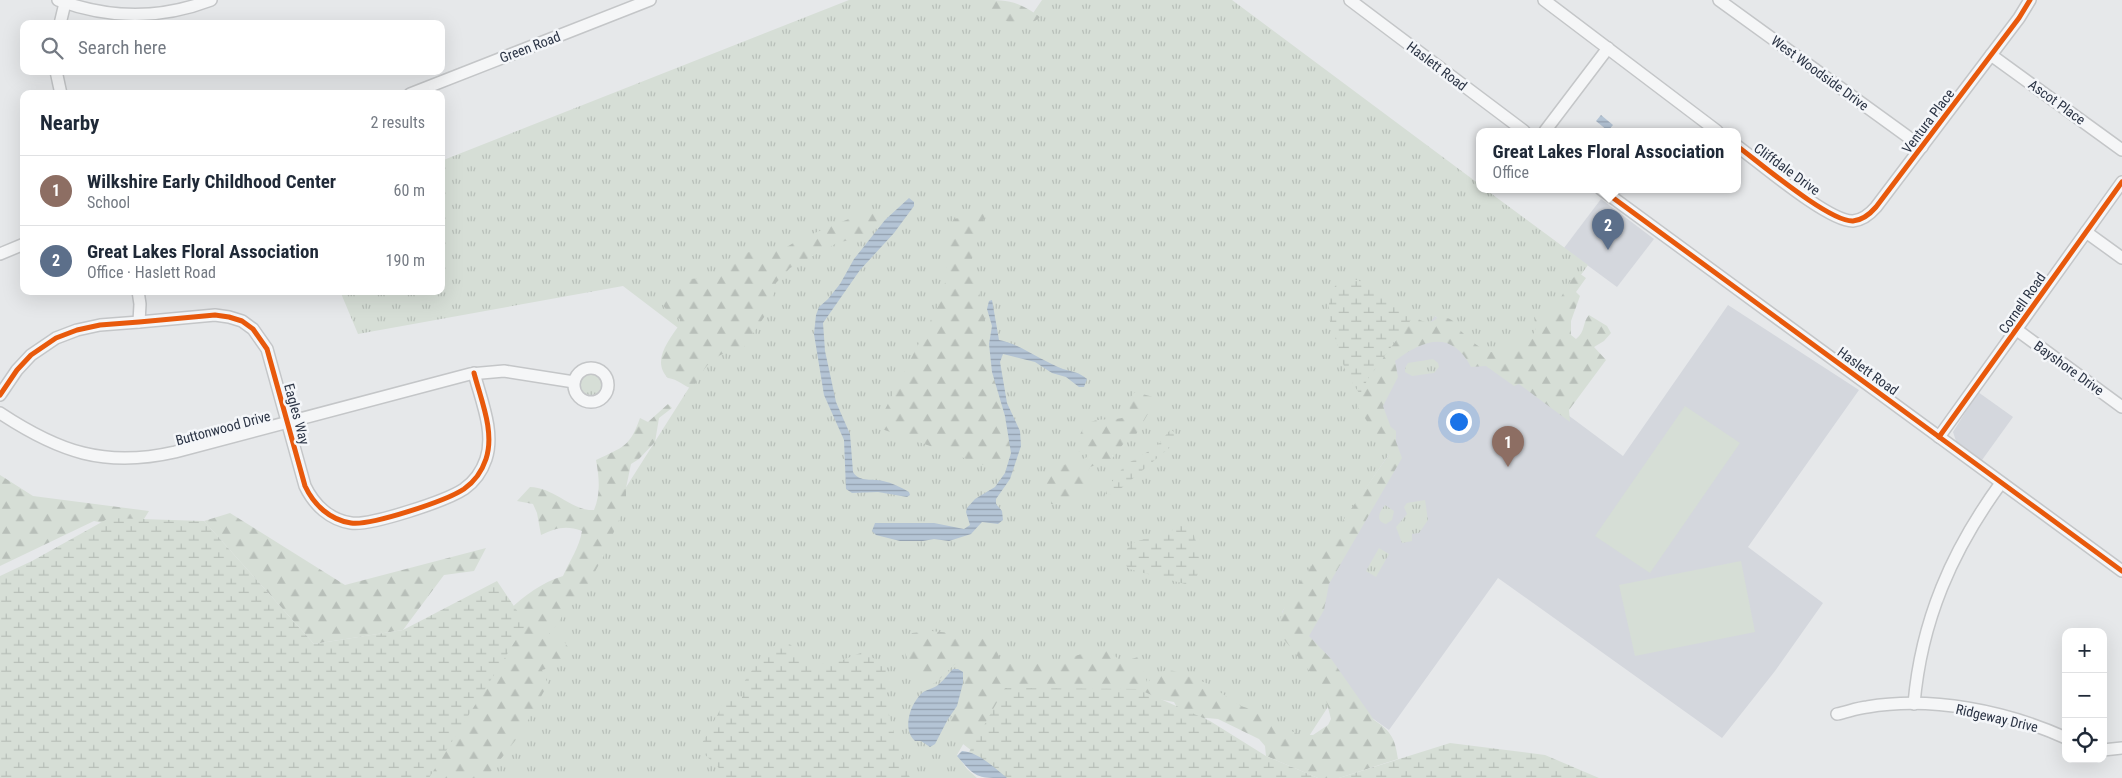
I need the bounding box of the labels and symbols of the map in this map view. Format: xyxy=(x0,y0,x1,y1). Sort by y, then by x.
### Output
street label: Green Road xyxy=(497,28,563,66)
street label: West Woodside Drive xyxy=(1768,32,1872,114)
street label: Haslett Road xyxy=(1404,38,1470,94)
street label: Ascot Place xyxy=(2026,76,2089,128)
street label: Ventura Place xyxy=(1899,85,1958,156)
street label: Cliffdale Drive xyxy=(1751,140,1823,199)
pin: 2 xyxy=(1592,209,1624,250)
street label: Cornell Road xyxy=(1995,270,2049,336)
street label: Bayshore Drive xyxy=(2031,337,2107,399)
street label: Haslett Road xyxy=(1835,344,1901,398)
street label: Eagles Way xyxy=(281,382,313,447)
street label: Buttonwood Drive xyxy=(174,408,273,448)
your location xyxy=(1446,409,1472,435)
pin: 1 xyxy=(1492,426,1524,467)
street label: Ridgeway Drive xyxy=(1954,701,2040,735)

